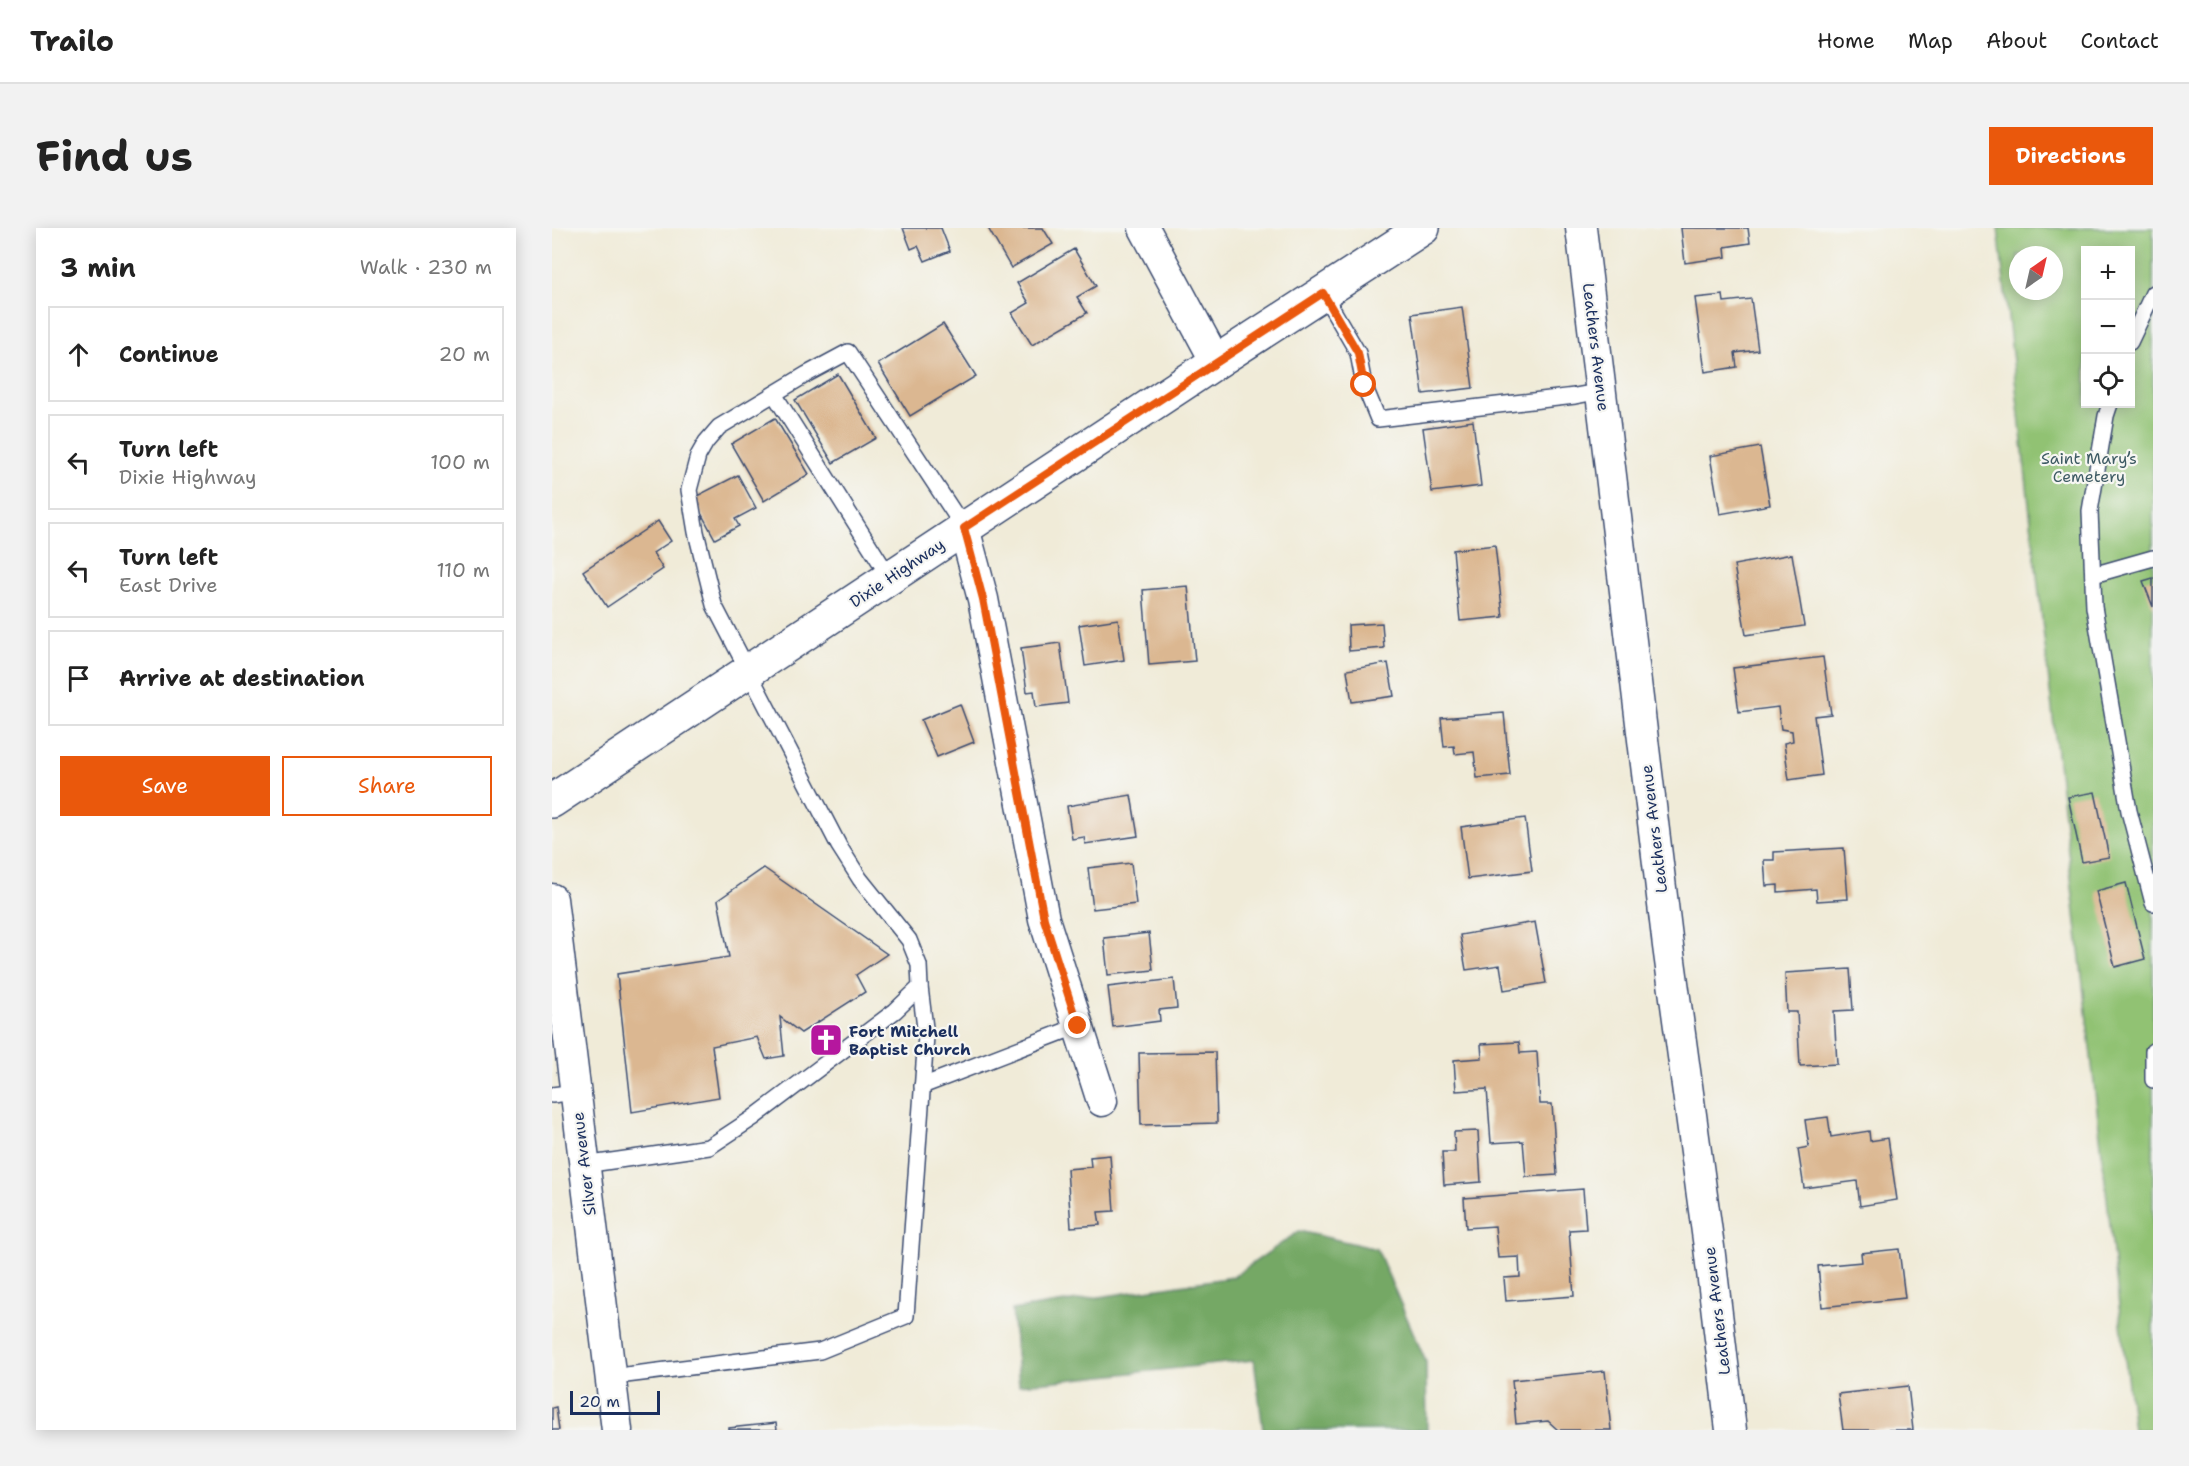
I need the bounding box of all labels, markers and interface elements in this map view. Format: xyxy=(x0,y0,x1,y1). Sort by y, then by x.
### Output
text: Trailo xyxy=(30,22,114,60)
text: Home xyxy=(1817,27,1875,55)
text: Map xyxy=(1908,27,1953,55)
text: About xyxy=(1986,27,2047,55)
text: Contact xyxy=(2080,27,2159,55)
button: Directions xyxy=(1989,127,2153,185)
text: Find us xyxy=(36,128,193,184)
north arrow xyxy=(2009,246,2063,300)
map controls xyxy=(2081,246,2135,408)
button: + xyxy=(2081,246,2135,300)
text: 3 min xyxy=(60,250,136,285)
text: Walk · 230 m xyxy=(360,254,492,280)
street label: Leathers Avenue xyxy=(1578,282,1614,412)
button: − xyxy=(2081,300,2135,354)
icon: ahead xyxy=(62,338,95,371)
text: Continue xyxy=(119,340,219,369)
text: 20 m xyxy=(439,341,490,367)
button: locate xyxy=(2081,354,2135,408)
route start xyxy=(1350,371,1376,397)
text: Turn left xyxy=(119,435,218,464)
icon: left xyxy=(62,446,95,479)
park label: Saint Mary’s Cemetery xyxy=(2041,448,2137,487)
text: 100 m xyxy=(430,449,490,475)
text: Dixie Highway xyxy=(119,464,257,490)
street label: Dixie Highway xyxy=(846,534,948,612)
text: Turn left xyxy=(119,543,218,572)
icon: left xyxy=(62,554,95,587)
text: 110 m xyxy=(436,557,490,583)
text: East Drive xyxy=(119,572,218,598)
icon: arrive xyxy=(62,662,95,695)
text: Arrive at destination xyxy=(119,664,365,693)
button: Save xyxy=(60,756,270,816)
button: Share xyxy=(282,756,492,816)
street label: Leathers Avenue xyxy=(1636,764,1672,894)
route end xyxy=(1064,1012,1090,1038)
place label: Fort Mitchell Baptist Church xyxy=(849,1021,971,1060)
church icon: Fort Mitchell Baptist Church xyxy=(808,1022,844,1058)
street label: Silver Avenue xyxy=(567,1111,601,1217)
street label: Leathers Avenue xyxy=(1699,1246,1735,1376)
scale bar xyxy=(570,1388,660,1416)
text: 20 m xyxy=(579,1391,620,1412)

